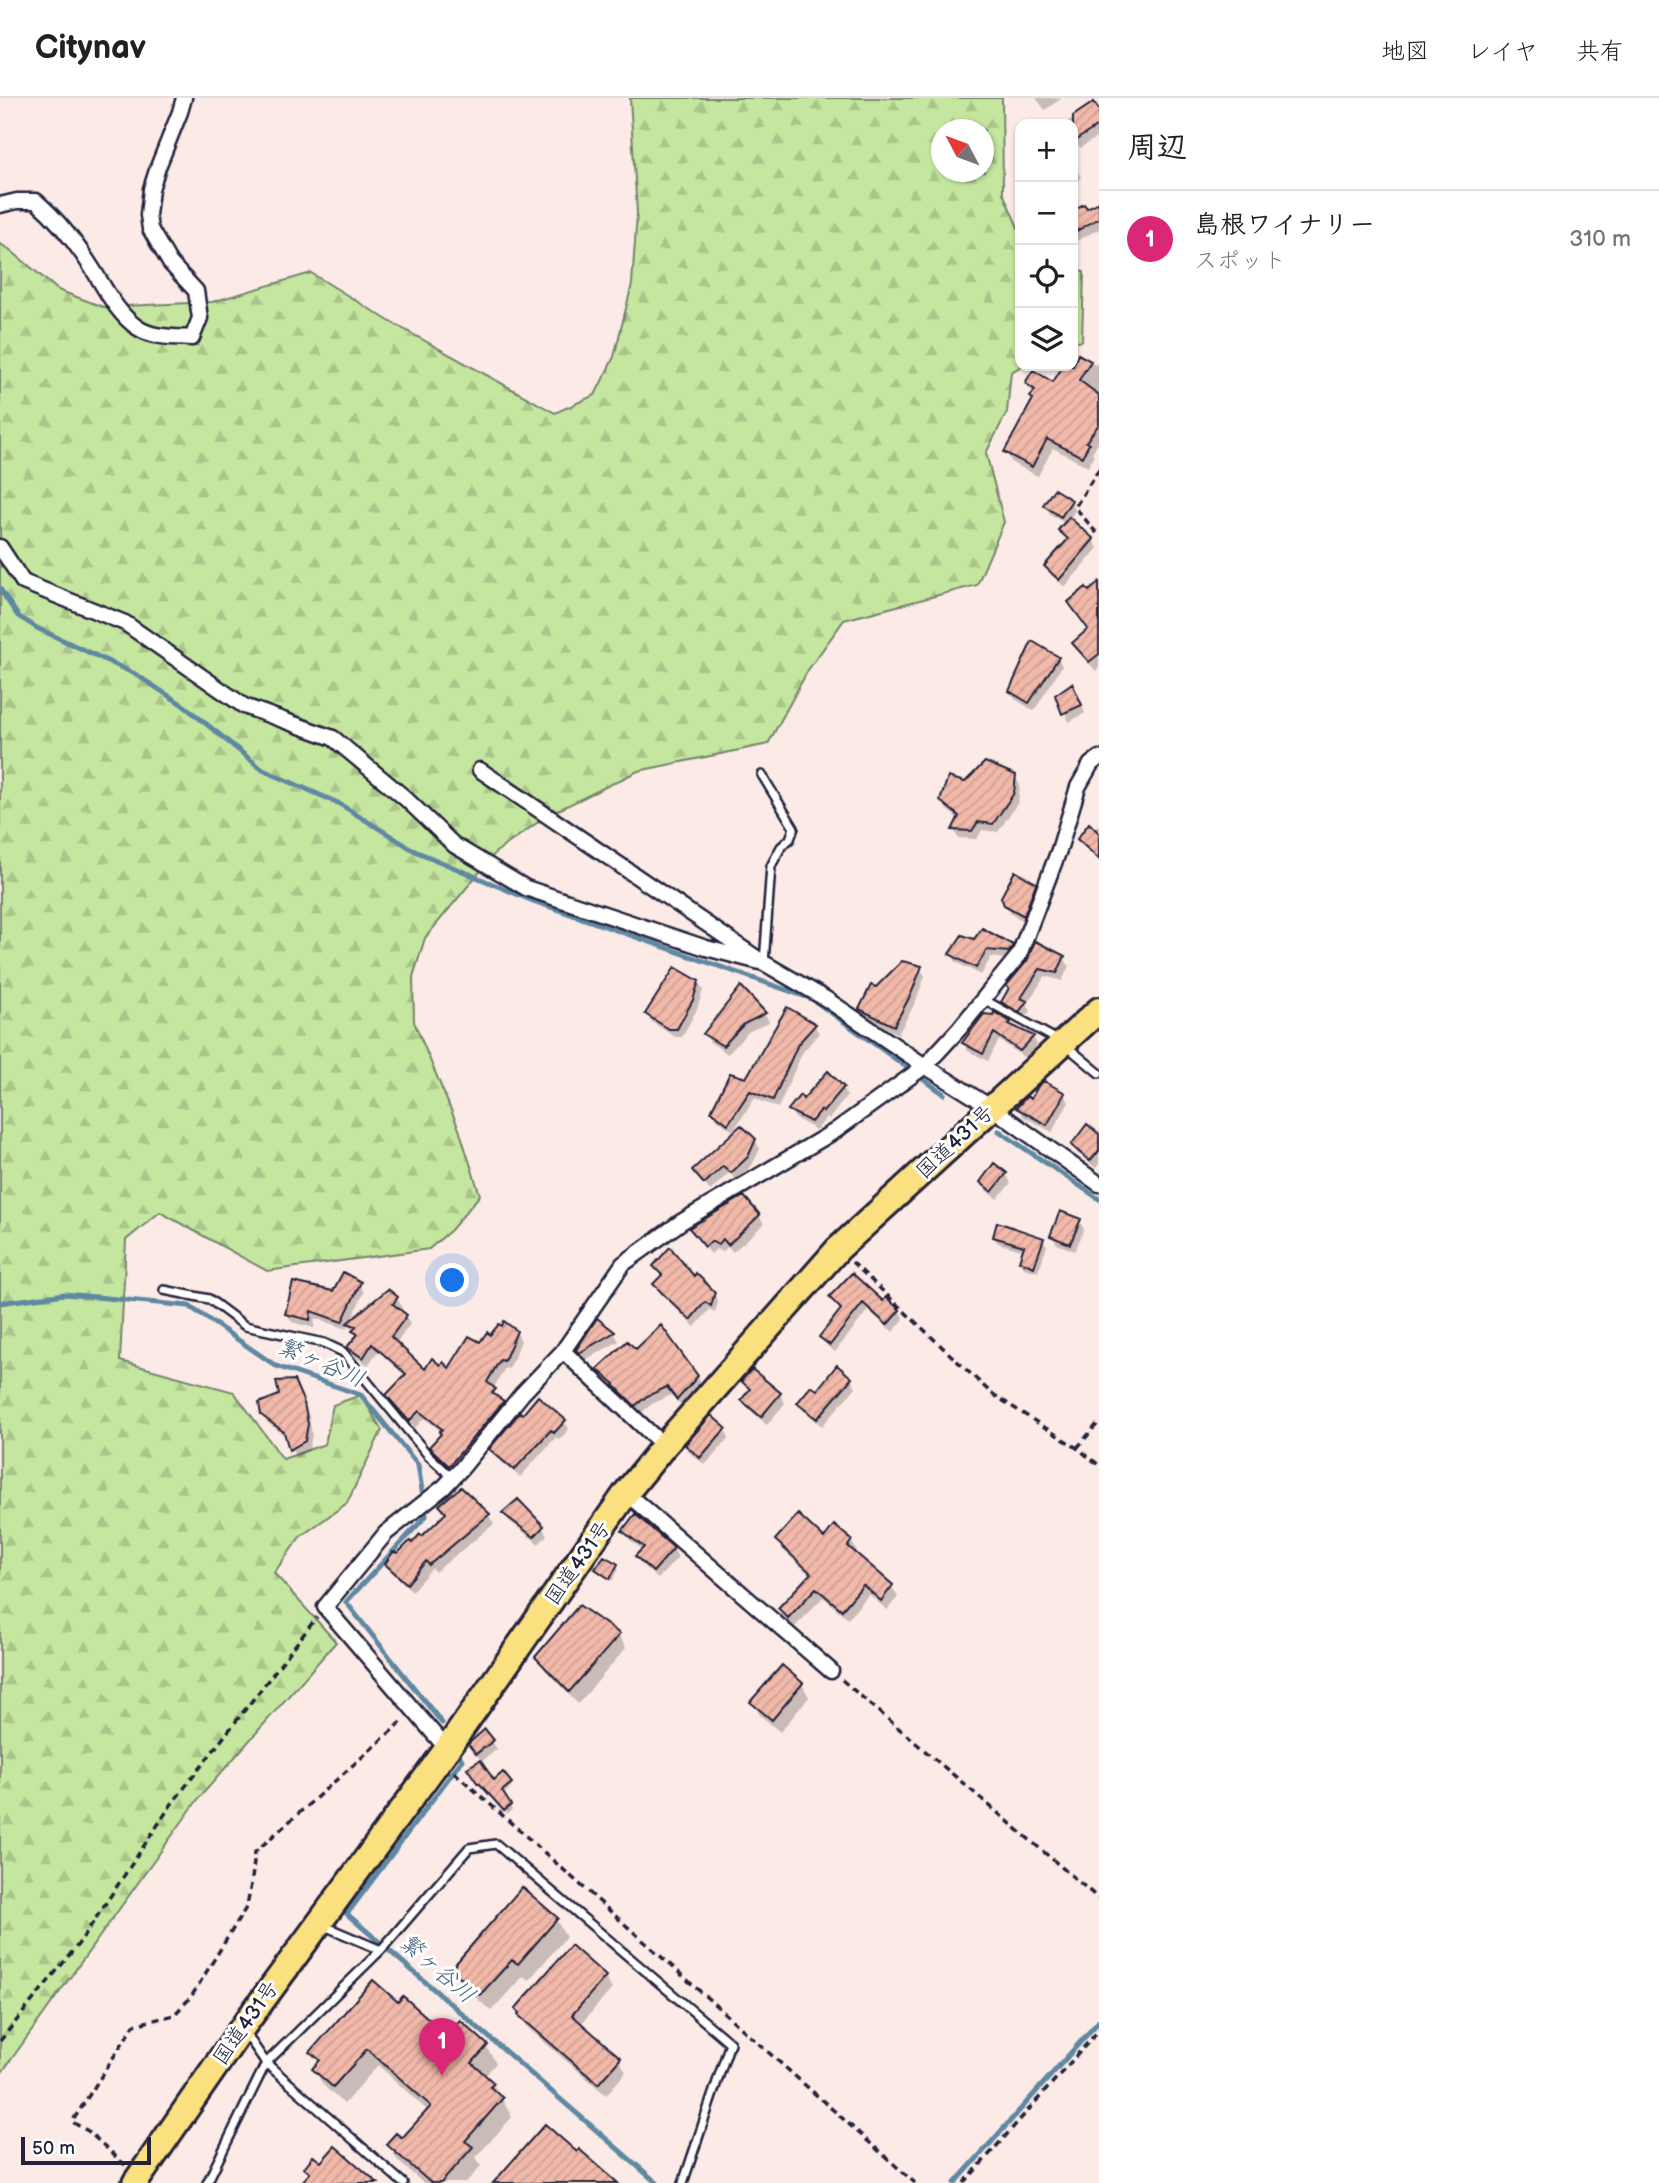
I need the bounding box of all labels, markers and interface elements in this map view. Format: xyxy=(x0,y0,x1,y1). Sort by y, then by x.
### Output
text: Citynav xyxy=(35,28,146,68)
text: 地図 xyxy=(1381,37,1429,66)
text: レイヤ xyxy=(1467,37,1538,66)
text: 共有 xyxy=(1576,37,1624,66)
north arrow xyxy=(931,119,994,182)
map controls xyxy=(1015,119,1078,371)
button: + xyxy=(1015,119,1078,182)
text: 周辺 xyxy=(1127,130,1187,166)
button: − xyxy=(1015,182,1078,245)
text: 島根ワイナリー xyxy=(1194,210,1375,241)
text: 1 xyxy=(1145,225,1155,253)
text: 310 m xyxy=(1569,225,1631,253)
button: locate xyxy=(1015,245,1078,308)
text: スポット xyxy=(1194,247,1286,275)
button: layers xyxy=(1015,308,1078,371)
street label: 国道431号 xyxy=(911,1100,999,1184)
your location xyxy=(435,1263,469,1297)
water label: 繁ヶ谷川 xyxy=(273,1332,369,1394)
street label: 国道431号 xyxy=(540,1516,616,1610)
water label: 繁ヶ谷川 xyxy=(393,1928,481,2010)
street label: 国道431号 xyxy=(208,1976,284,2070)
pin: 1 xyxy=(419,2018,465,2076)
scale bar xyxy=(21,2134,150,2166)
text: 50 m xyxy=(32,2137,75,2160)

